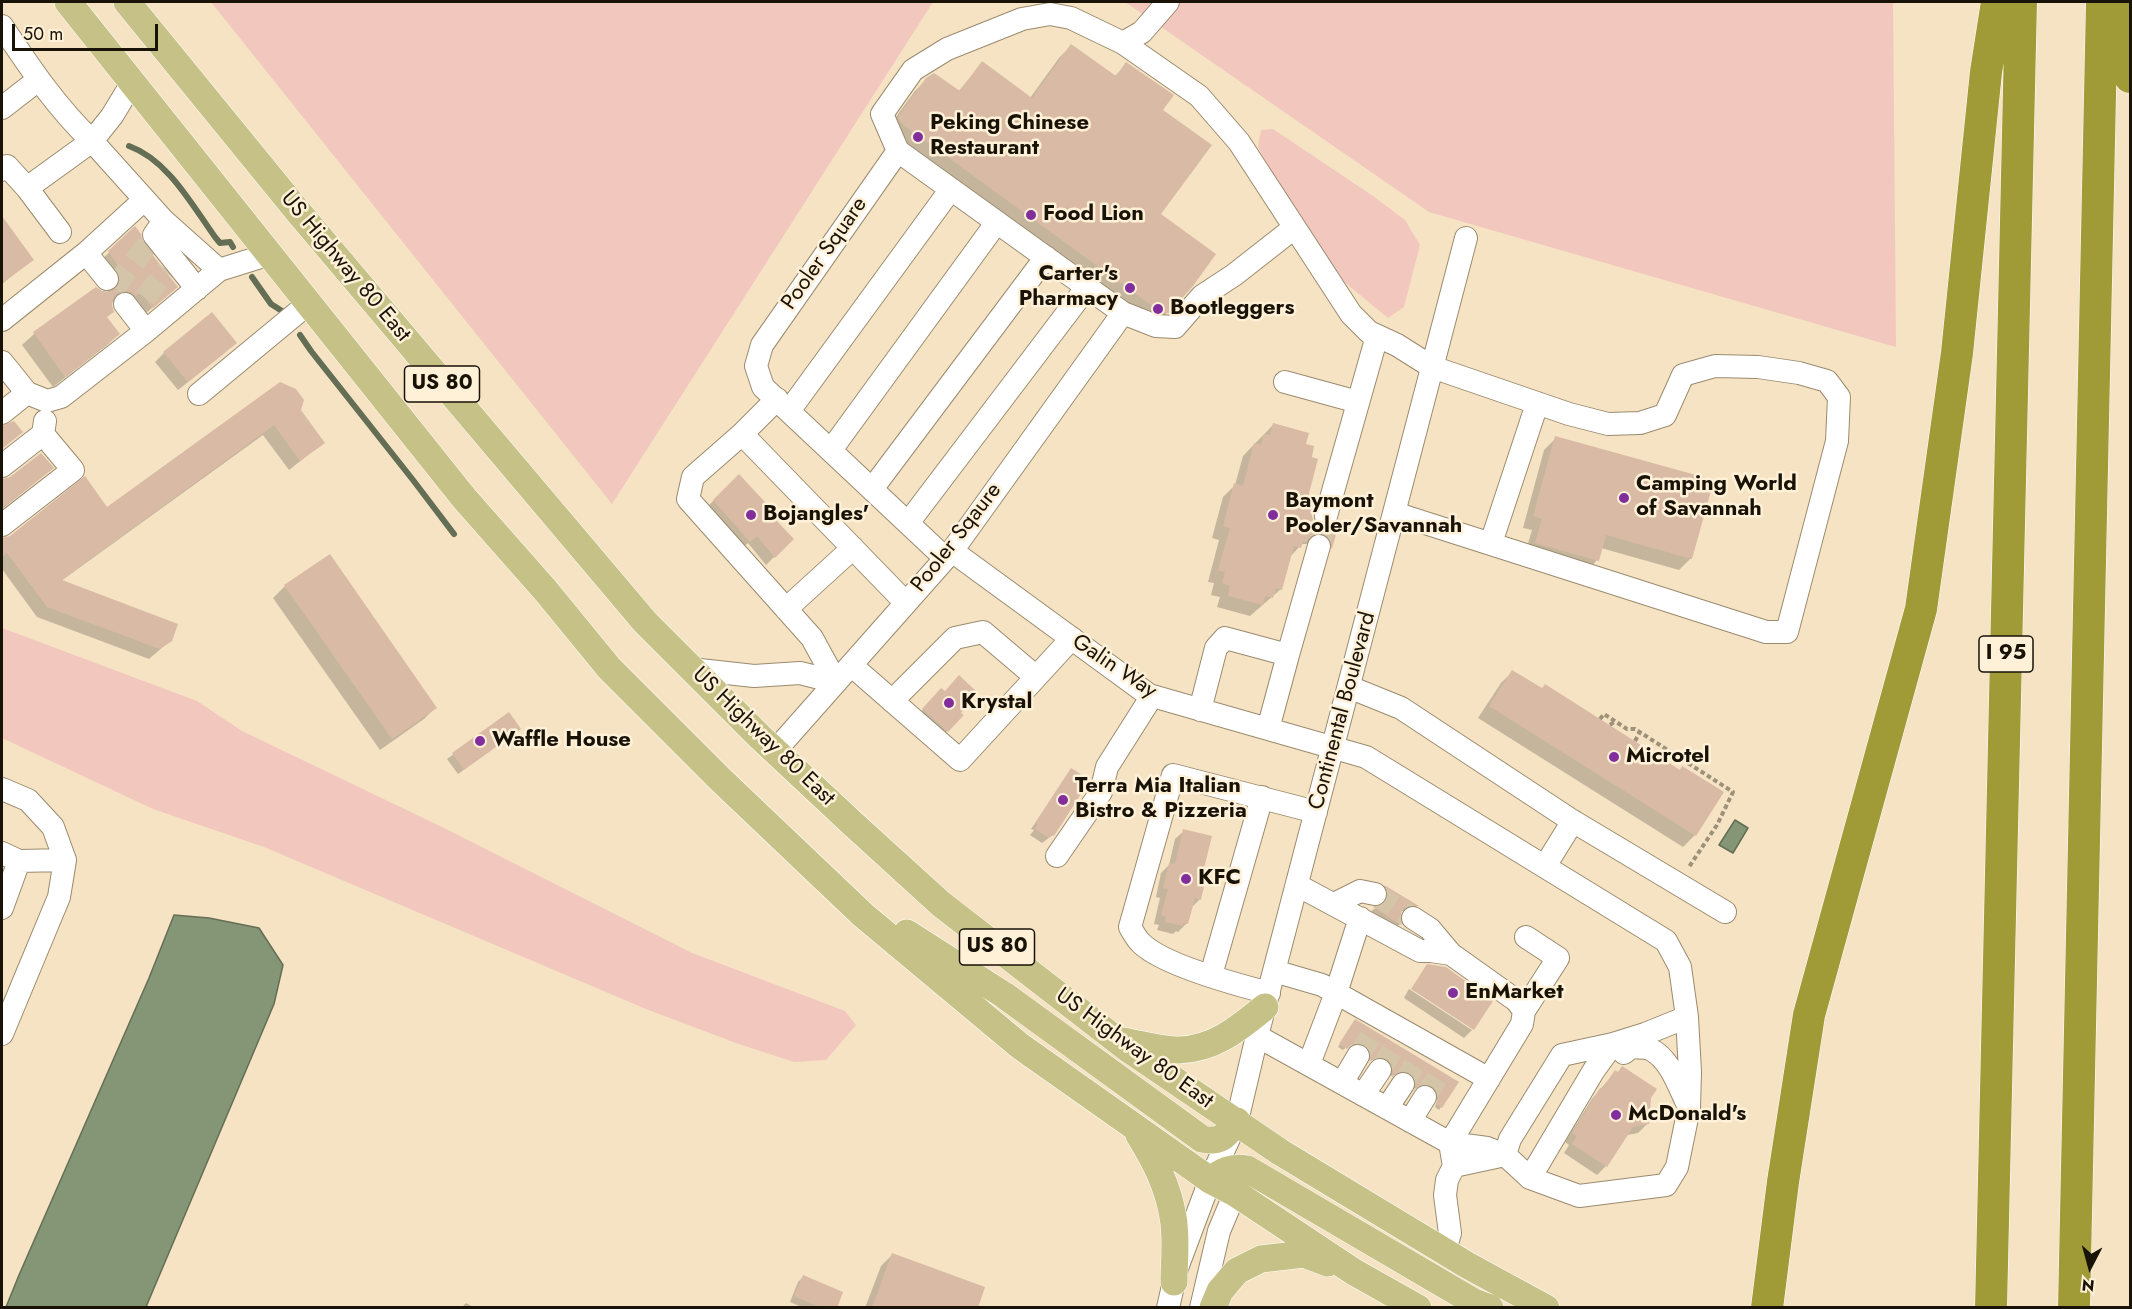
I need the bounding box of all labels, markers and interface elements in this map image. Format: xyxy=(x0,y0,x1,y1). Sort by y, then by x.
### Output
scale bar xyxy=(15,12,160,50)
text: 50 m xyxy=(23,21,63,47)
place label: Peking Chinese Restaurant xyxy=(930,111,1089,162)
marker: Peking Chinese Restaurant xyxy=(911,130,925,144)
street label: US Highway 80 East xyxy=(274,186,416,348)
street label: Pooler Square xyxy=(777,193,873,315)
place label: Food Lion xyxy=(1043,202,1144,228)
marker: Food Lion xyxy=(1024,208,1038,222)
place label: Carter's Pharmacy xyxy=(1019,262,1118,314)
marker: Carter's Pharmacy xyxy=(1123,281,1137,295)
place label: Bootleggers xyxy=(1170,296,1295,322)
marker: Bootleggers xyxy=(1151,302,1165,316)
road number: US 80 xyxy=(404,366,480,402)
place label: Camping World of Savannah xyxy=(1636,472,1797,524)
street label: Pooler Sqaure xyxy=(906,478,1008,598)
place label: Baymont Pooler/Savannah xyxy=(1285,489,1462,540)
marker: Camping World of Savannah xyxy=(1617,491,1631,505)
place label: Bojangles' xyxy=(763,502,869,528)
marker: Bojangles' xyxy=(744,508,758,522)
marker: Baymont Pooler/Savannah xyxy=(1266,508,1280,522)
street label: Continental Boulevard xyxy=(1304,609,1382,813)
street label: Galin Way xyxy=(1067,629,1161,705)
road number: I 95 xyxy=(1979,636,2033,672)
street label: US Highway 80 East xyxy=(686,662,840,812)
place label: Krystal xyxy=(961,690,1032,716)
marker: Krystal xyxy=(942,696,956,710)
place label: Waffle House xyxy=(492,728,631,754)
marker: Waffle House xyxy=(473,734,487,748)
place label: Microtel xyxy=(1626,744,1710,770)
marker: Microtel xyxy=(1607,750,1621,764)
place label: Terra Mia Italian Bistro & Pizzeria xyxy=(1075,774,1247,825)
marker: Terra Mia Italian Bistro & Pizzeria xyxy=(1056,793,1070,807)
place label: KFC xyxy=(1198,866,1241,892)
marker: KFC xyxy=(1179,872,1193,886)
road number: US 80 xyxy=(960,929,1034,965)
place label: EnMarket xyxy=(1465,980,1563,1006)
street label: US Highway 80 East xyxy=(1050,983,1218,1115)
marker: EnMarket xyxy=(1446,986,1460,1000)
place label: McDonald's xyxy=(1628,1102,1746,1128)
marker: McDonald's xyxy=(1609,1108,1623,1122)
north arrow xyxy=(2060,1237,2120,1297)
text: N xyxy=(2081,1273,2096,1298)

